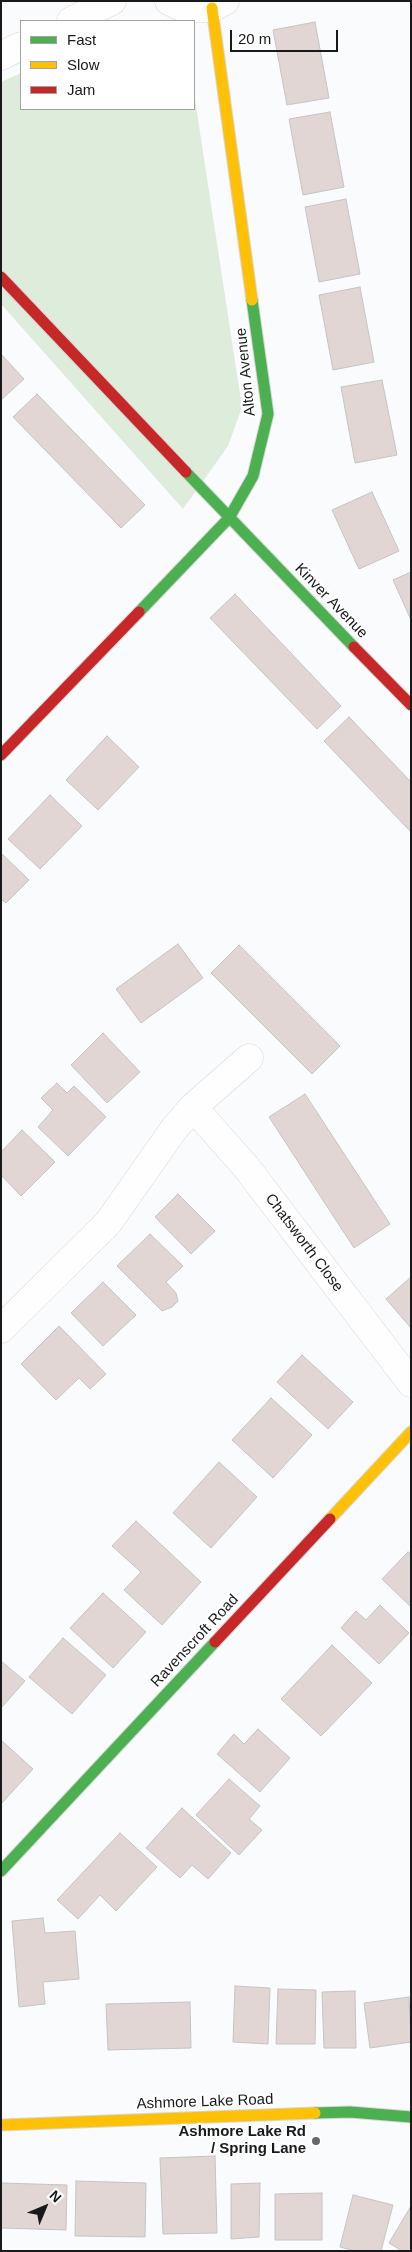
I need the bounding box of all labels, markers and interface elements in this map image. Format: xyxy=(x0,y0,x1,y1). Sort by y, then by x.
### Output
legend xyxy=(20,20,195,110)
scale bar xyxy=(232,20,340,52)
text: 20 m xyxy=(238,30,271,47)
text: Fast xyxy=(67,31,96,48)
text: Slow xyxy=(67,56,100,73)
text: Jam xyxy=(67,81,95,98)
street label: Alton Avenue xyxy=(232,327,260,417)
street label: Kinver Avenue xyxy=(291,560,371,642)
street label: Chatsworth Close xyxy=(261,1190,347,1296)
street label: Ravenscroft Road xyxy=(147,1591,243,1691)
street label: Ashmore Lake Road xyxy=(136,2091,274,2113)
place label: Ashmore Lake Rd / Spring Lane xyxy=(178,2123,306,2158)
marker: Ashmore Lake Rd / Spring Lane xyxy=(310,2135,322,2147)
north arrow xyxy=(20,2182,70,2232)
text: N xyxy=(46,2187,65,2206)

